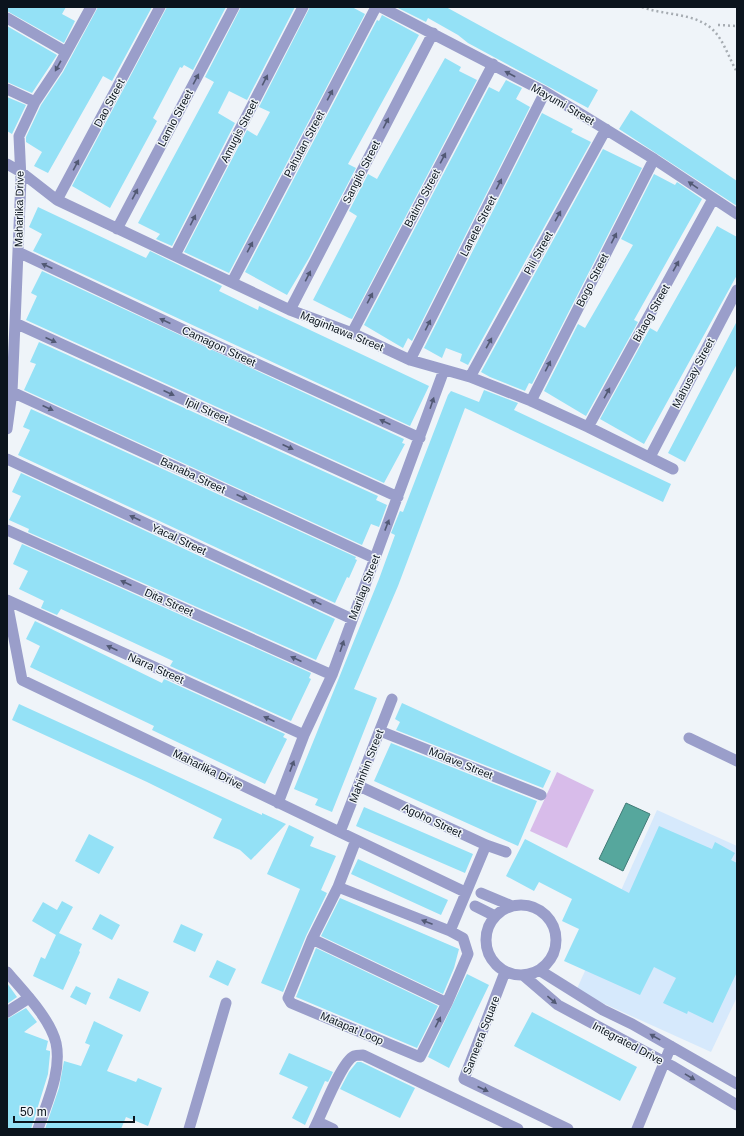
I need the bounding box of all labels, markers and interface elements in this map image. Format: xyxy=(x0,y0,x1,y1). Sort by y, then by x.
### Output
one-way arrow xyxy=(55,60,62,72)
one-way arrow xyxy=(505,70,516,77)
one-way arrow xyxy=(192,73,199,85)
one-way arrow xyxy=(262,74,269,86)
street label: Dao Street xyxy=(91,77,127,129)
street label: Mayumi Street xyxy=(529,81,597,127)
street label: Lamio Street xyxy=(155,88,195,148)
one-way arrow xyxy=(327,89,333,101)
street label: Amugis Street xyxy=(218,97,260,165)
street label: Pahutan Street xyxy=(281,109,327,179)
one-way arrow xyxy=(383,117,390,128)
street label: Sangilo Street xyxy=(340,138,382,206)
one-way arrow xyxy=(440,152,446,164)
one-way arrow xyxy=(72,159,79,171)
street label: Batino Street xyxy=(402,167,442,229)
street label: Maharlika Drive xyxy=(12,171,26,247)
one-way arrow xyxy=(496,178,502,190)
one-way arrow xyxy=(688,181,698,189)
one-way arrow xyxy=(132,188,138,200)
street label: Lanete Street xyxy=(458,194,498,258)
one-way arrow xyxy=(555,210,562,222)
one-way arrow xyxy=(190,215,196,226)
street label: Pili Street xyxy=(521,230,555,276)
one-way arrow xyxy=(610,232,617,244)
one-way arrow xyxy=(247,242,253,253)
street label: Bogo Street xyxy=(573,251,611,309)
one-way arrow xyxy=(673,260,679,272)
one-way arrow xyxy=(41,263,53,269)
one-way arrow xyxy=(304,270,311,281)
street label: Bitaog Street xyxy=(630,282,672,344)
one-way arrow xyxy=(366,292,373,304)
street label: Maginhawa Street xyxy=(299,309,385,353)
one-way arrow xyxy=(159,318,170,324)
one-way arrow xyxy=(424,319,431,331)
street label: Camagon Street xyxy=(180,324,258,368)
street label: Mahusay Street xyxy=(670,336,716,410)
one-way arrow xyxy=(45,337,57,343)
one-way arrow xyxy=(486,337,493,348)
one-way arrow xyxy=(545,360,552,372)
one-way arrow xyxy=(604,387,610,399)
one-way arrow xyxy=(164,390,175,396)
street label: Ipil Street xyxy=(183,395,231,425)
one-way arrow xyxy=(430,396,436,408)
one-way arrow xyxy=(42,405,53,411)
one-way arrow xyxy=(379,419,390,425)
one-way arrow xyxy=(282,444,293,450)
street label: Banaba Street xyxy=(159,455,227,495)
one-way arrow xyxy=(236,494,248,501)
one-way arrow xyxy=(129,515,140,521)
one-way arrow xyxy=(385,518,391,530)
street label: Yacal Street xyxy=(150,521,208,557)
street label: Marilag Street xyxy=(346,553,382,621)
one-way arrow xyxy=(121,580,132,586)
street label: Dita Street xyxy=(143,586,195,618)
one-way arrow xyxy=(311,599,322,605)
one-way arrow xyxy=(339,640,345,652)
one-way arrow xyxy=(106,645,118,651)
street label: Narra Street xyxy=(126,650,186,686)
one-way arrow xyxy=(290,656,302,662)
one-way arrow xyxy=(263,716,274,722)
street label: Mahinhin Street xyxy=(347,728,385,804)
street label: Molave Street xyxy=(427,745,495,781)
street label: Maharlika Drive xyxy=(171,747,245,791)
one-way arrow xyxy=(290,760,296,772)
street label: Agoho Street xyxy=(400,801,464,839)
one-way arrow xyxy=(421,918,433,924)
street label: Sameera Square xyxy=(460,994,502,1076)
one-way arrow xyxy=(547,996,558,1005)
street label: Matapat Loop xyxy=(319,1009,385,1047)
one-way arrow xyxy=(435,1016,441,1028)
street label: Integrated Drive xyxy=(591,1019,665,1067)
one-way arrow xyxy=(649,1033,661,1040)
one-way arrow xyxy=(685,1073,695,1081)
one-way arrow xyxy=(477,1086,488,1092)
scale bar xyxy=(14,1098,134,1124)
text: 50 m xyxy=(20,1105,47,1119)

